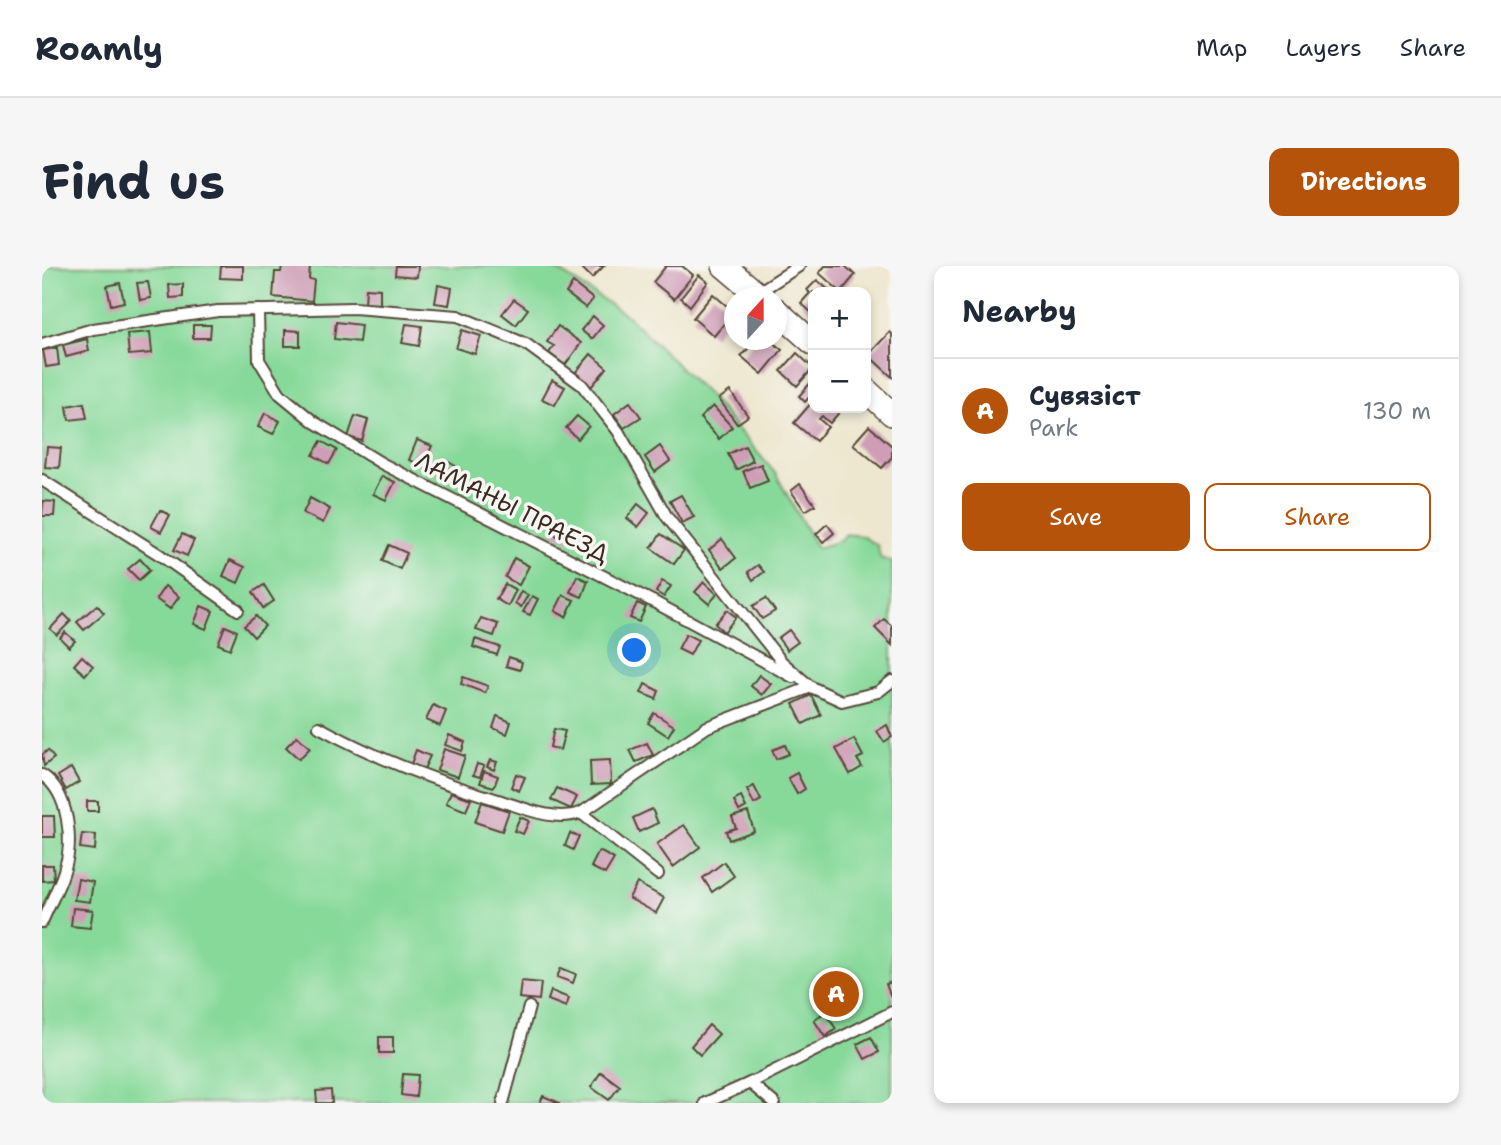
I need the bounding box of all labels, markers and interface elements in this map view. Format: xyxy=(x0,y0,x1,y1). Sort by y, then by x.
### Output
text: Roamly xyxy=(35,26,163,71)
text: Map xyxy=(1196,32,1247,64)
text: Layers xyxy=(1285,32,1362,64)
text: Share xyxy=(1400,32,1466,64)
button: Directions xyxy=(1269,148,1459,216)
text: Find us xyxy=(42,149,225,215)
north arrow xyxy=(724,287,787,350)
map controls xyxy=(808,287,871,413)
button: + xyxy=(808,287,871,350)
text: Nearby xyxy=(962,291,1077,332)
button: − xyxy=(808,350,871,413)
text: Сувязіст xyxy=(1029,378,1141,413)
text: A xyxy=(976,396,994,426)
text: 130 m xyxy=(1363,396,1431,426)
text: Park xyxy=(1029,413,1078,443)
street label: ЛАМАНЫ ПРАЕЗД xyxy=(410,444,614,570)
button: Save xyxy=(962,483,1190,551)
button: Share xyxy=(1204,483,1431,551)
your location xyxy=(617,633,651,667)
pin: A xyxy=(813,968,859,1020)

